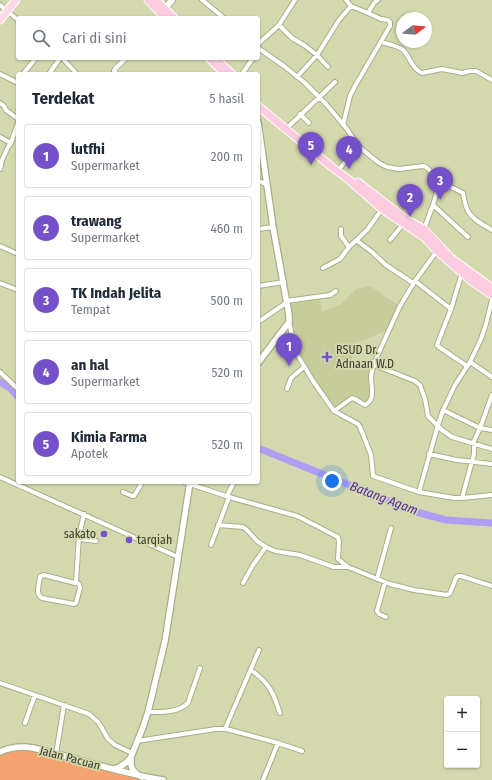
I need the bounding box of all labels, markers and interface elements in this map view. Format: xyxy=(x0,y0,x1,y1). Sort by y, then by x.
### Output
north arrow xyxy=(396,12,432,48)
search box xyxy=(16,16,260,60)
icon: search xyxy=(30,27,52,49)
text: Cari di sini xyxy=(62,29,127,47)
text: Terdekat xyxy=(32,88,94,109)
text: 5 hasil xyxy=(210,91,244,106)
pin: 5 xyxy=(298,132,324,165)
pin: 4 xyxy=(336,136,362,169)
text: lutfhi xyxy=(71,140,105,158)
text: 1 xyxy=(43,149,49,164)
text: 200 m xyxy=(211,149,243,164)
text: Supermarket xyxy=(71,158,140,173)
pin: 3 xyxy=(427,167,453,200)
pin: 2 xyxy=(397,184,423,217)
text: trawang xyxy=(71,212,122,230)
text: 2 xyxy=(43,221,49,236)
text: 460 m xyxy=(210,221,243,236)
text: Supermarket xyxy=(71,230,140,245)
text: TK Indah Jelita xyxy=(71,284,161,302)
text: 3 xyxy=(43,293,49,308)
text: 500 m xyxy=(210,293,243,308)
text: Tempat xyxy=(71,302,110,317)
pin: 1 xyxy=(276,333,302,366)
place label: RSUD Dr. Adnaan W.D xyxy=(336,343,394,371)
marker: RSUD Dr. Adnaan W.D xyxy=(321,351,333,363)
text: an hal xyxy=(71,356,109,374)
text: 4 xyxy=(43,365,49,380)
text: 520 m xyxy=(212,365,243,380)
text: Supermarket xyxy=(71,374,140,389)
text: Kimia Farma xyxy=(71,428,147,446)
text: 5 xyxy=(43,437,49,452)
text: 520 m xyxy=(212,437,243,452)
text: Apotek xyxy=(71,446,108,461)
your location xyxy=(322,471,342,491)
water label: Batang Agam xyxy=(348,478,420,518)
place label: sakato xyxy=(64,527,96,541)
marker: sakato xyxy=(99,529,109,539)
place label: tarqiah xyxy=(137,533,172,547)
marker: tarqiah xyxy=(124,535,134,545)
map controls xyxy=(444,696,480,768)
button: + xyxy=(444,696,480,732)
button: − xyxy=(444,732,480,768)
street label: Jalan Pacuan xyxy=(38,743,102,773)

